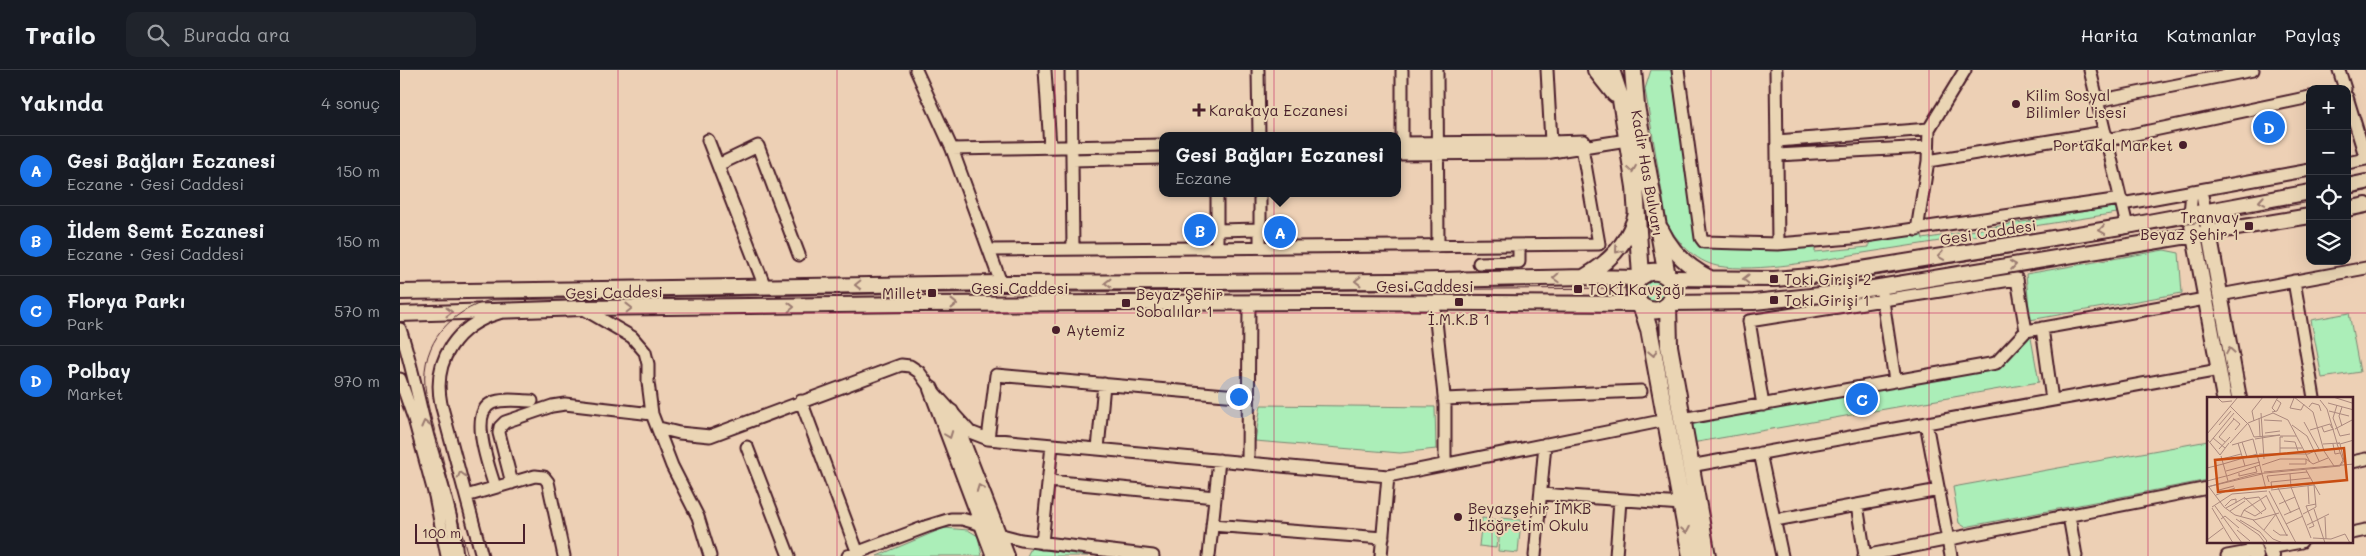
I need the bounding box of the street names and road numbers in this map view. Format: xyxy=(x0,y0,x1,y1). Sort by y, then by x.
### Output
street label: Kadir Has Bulvarı xyxy=(1627,108,1669,238)
street label: Gesi Caddesi xyxy=(1938,215,2038,249)
street label: Gesi Caddesi xyxy=(1376,276,1474,296)
street label: Gesi Caddesi xyxy=(971,278,1069,298)
street label: Gesi Caddesi xyxy=(565,281,663,303)

